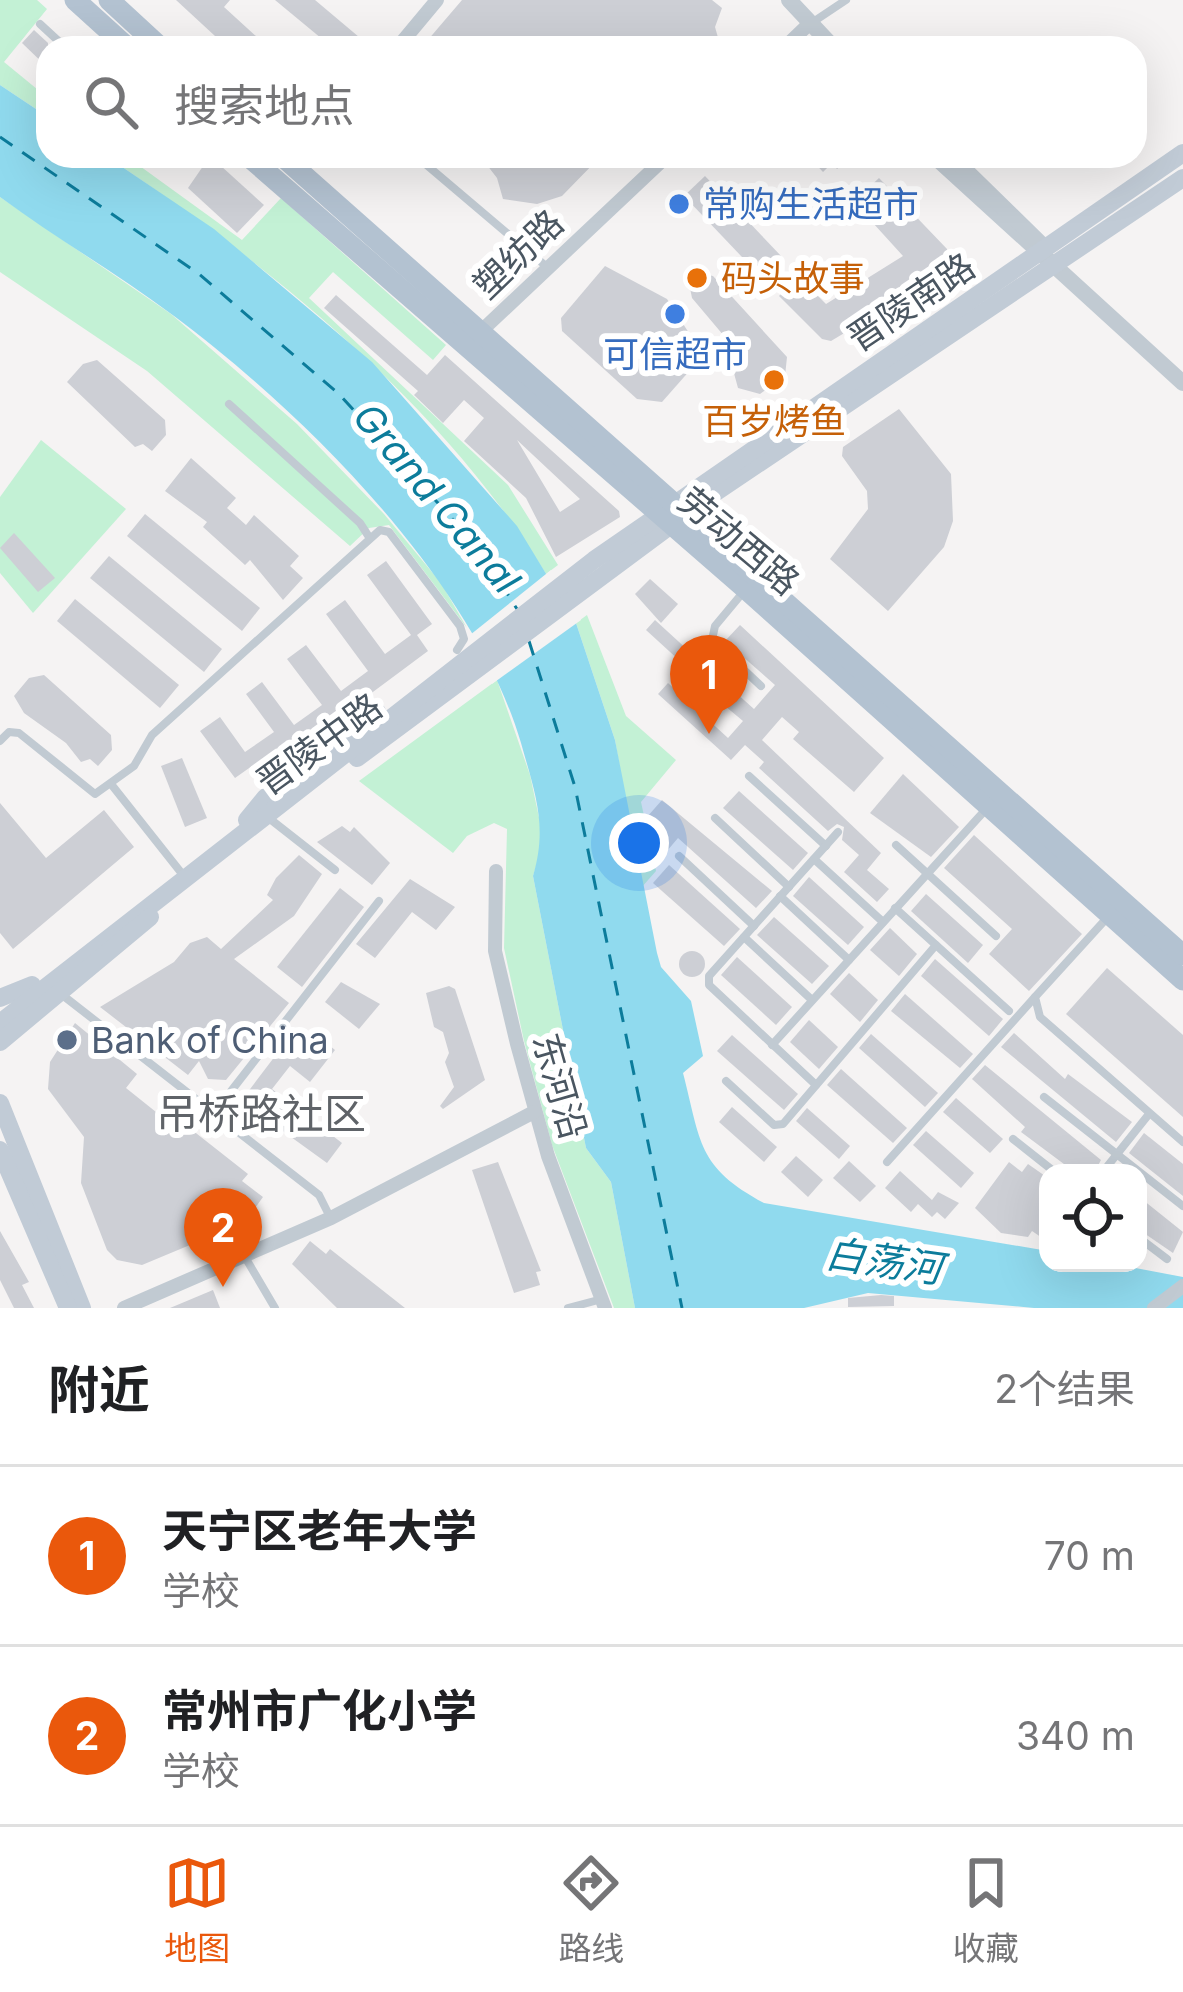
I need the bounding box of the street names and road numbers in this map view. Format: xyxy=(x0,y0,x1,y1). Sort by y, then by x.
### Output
street label: 塑纺路 xyxy=(464,201,572,307)
street label: 晋陵南路 xyxy=(839,243,983,361)
street label: 劳动西路 xyxy=(670,478,808,604)
street label: 晋陵中路 xyxy=(248,684,390,804)
street label: 东河沿 xyxy=(524,1028,596,1144)

